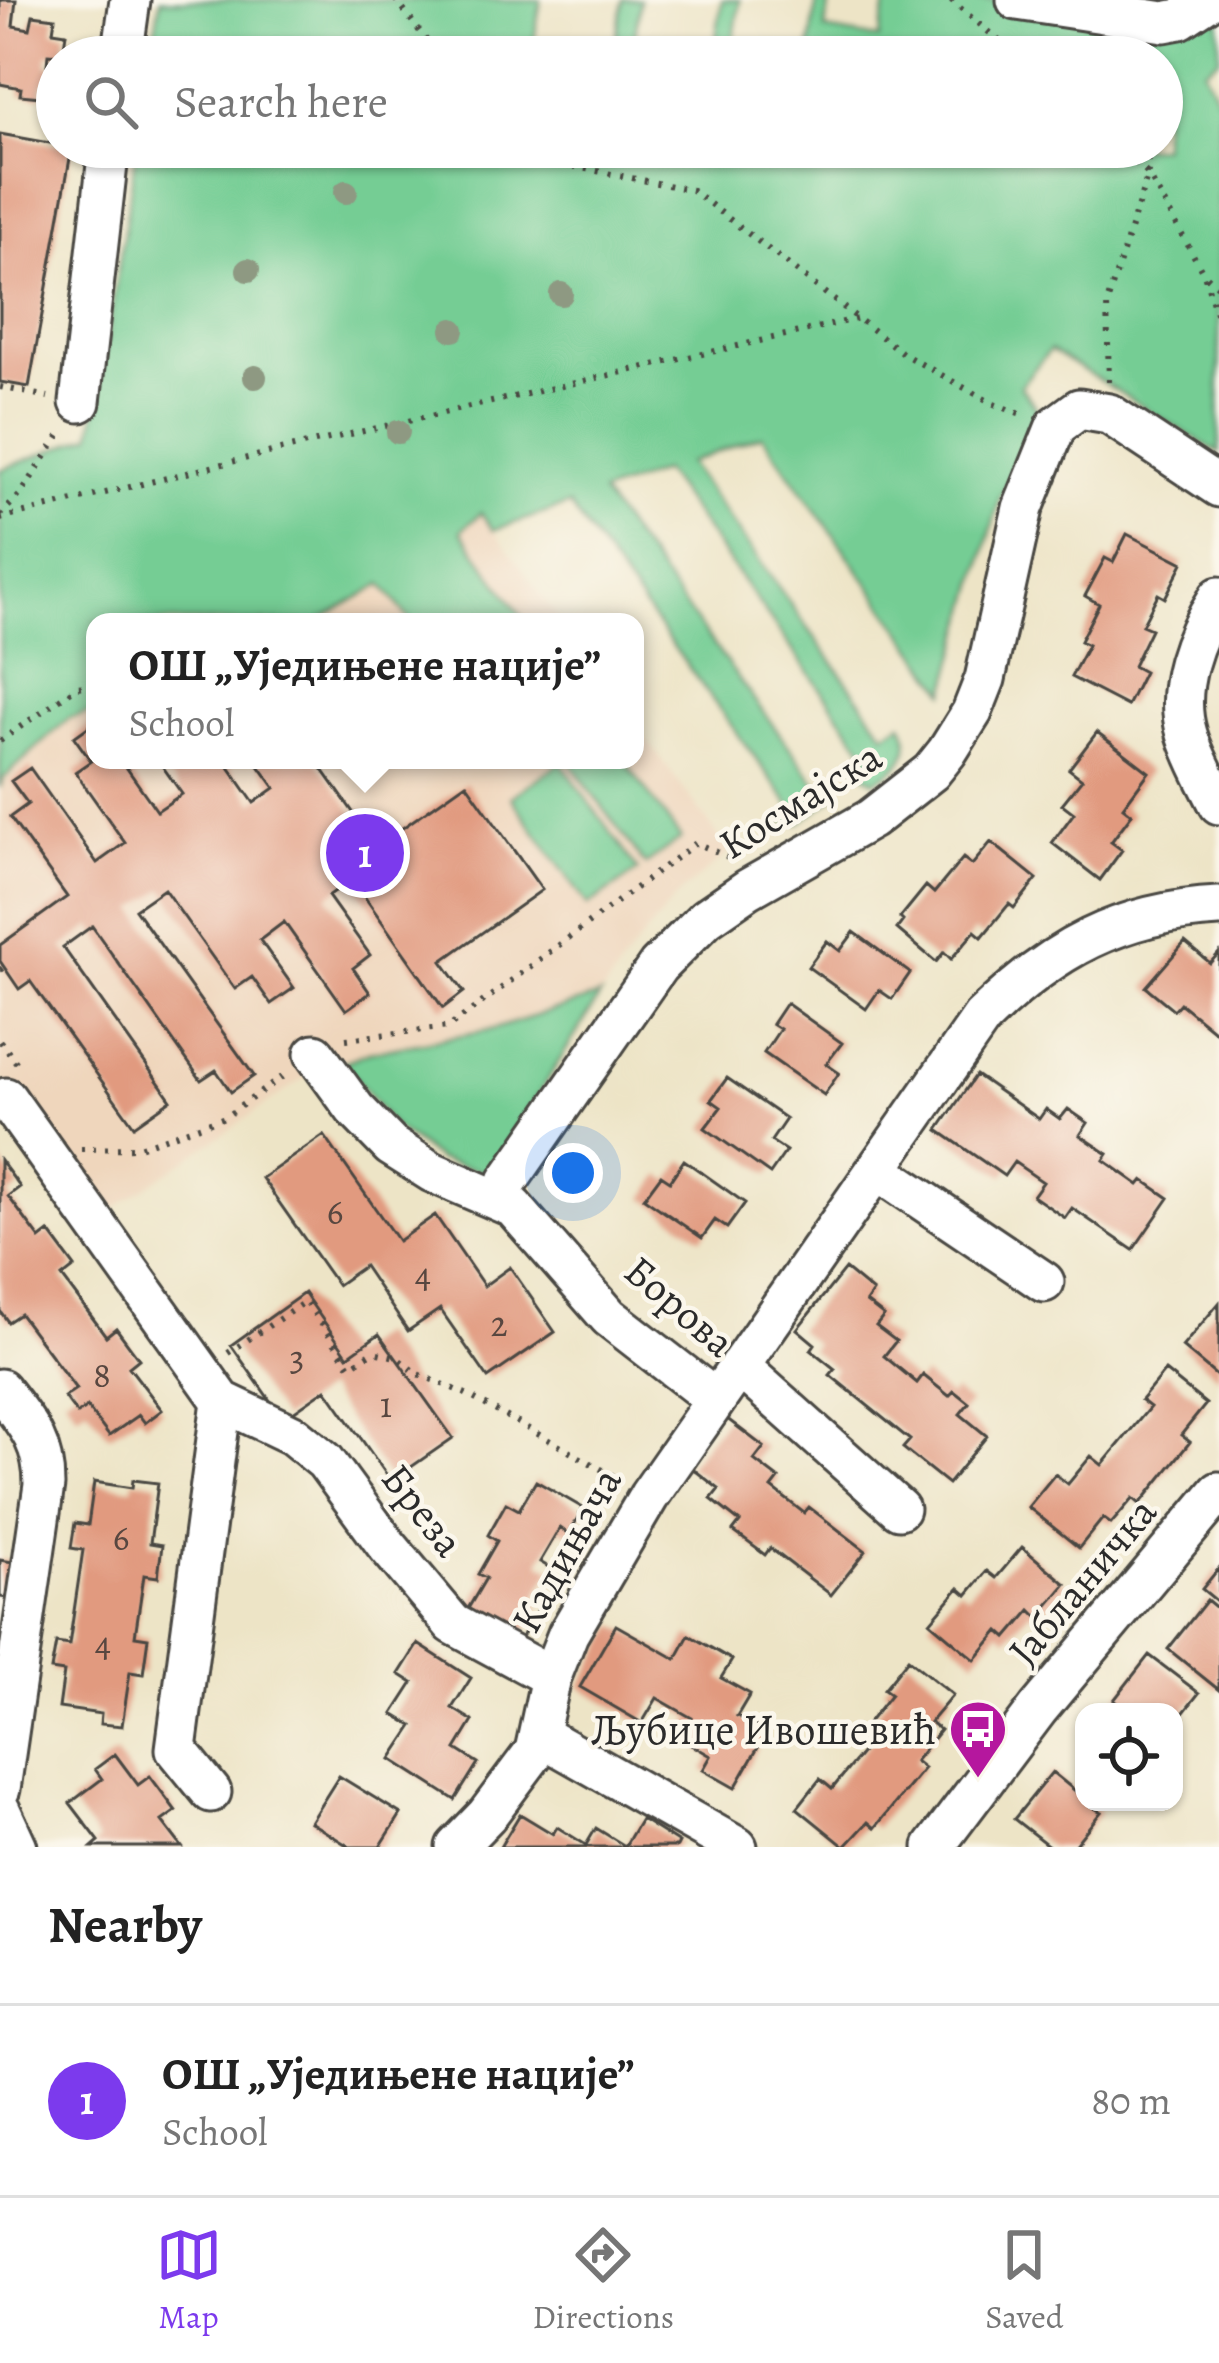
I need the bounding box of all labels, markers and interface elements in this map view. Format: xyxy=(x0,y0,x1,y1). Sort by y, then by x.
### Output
search box xyxy=(36,36,1183,168)
icon: search xyxy=(78,69,144,135)
text: Search here xyxy=(174,71,388,133)
popup xyxy=(86,613,644,769)
text: ОШ „Уједињене нације” xyxy=(129,634,601,696)
text: School xyxy=(129,696,234,749)
street label: Космајска xyxy=(708,727,893,872)
pin: 1 xyxy=(326,808,404,898)
your location xyxy=(543,1143,603,1203)
house number: 6 xyxy=(327,1187,343,1236)
street label: Борова xyxy=(613,1242,748,1370)
house number: 4 xyxy=(415,1250,431,1299)
house number: 2 xyxy=(490,1299,508,1348)
house number: 3 xyxy=(290,1333,304,1382)
house number: 8 xyxy=(93,1350,111,1399)
house number: 1 xyxy=(380,1380,392,1429)
street label: Бреза xyxy=(369,1452,478,1569)
street label: Кадињача xyxy=(497,1457,635,1643)
street label: Јабланичка xyxy=(995,1484,1170,1677)
house number: 6 xyxy=(113,1513,129,1562)
house number: 4 xyxy=(95,1619,111,1668)
bus stop icon: Љубице Ивошевић xyxy=(947,1698,1009,1780)
place label: Љубице Ивошевић xyxy=(591,1701,936,1758)
map controls xyxy=(1075,1703,1183,1811)
button: locate xyxy=(1075,1703,1183,1811)
text: Nearby xyxy=(48,1890,202,1960)
text: ОШ „Уједињене нације” xyxy=(162,2043,635,2105)
text: 1 xyxy=(80,2074,94,2127)
text: 80 m xyxy=(1091,2074,1171,2127)
text: School xyxy=(162,2105,268,2158)
tab: Map xyxy=(156,2222,222,2339)
tab: Directions xyxy=(533,2222,674,2339)
tab: Saved xyxy=(985,2222,1063,2339)

